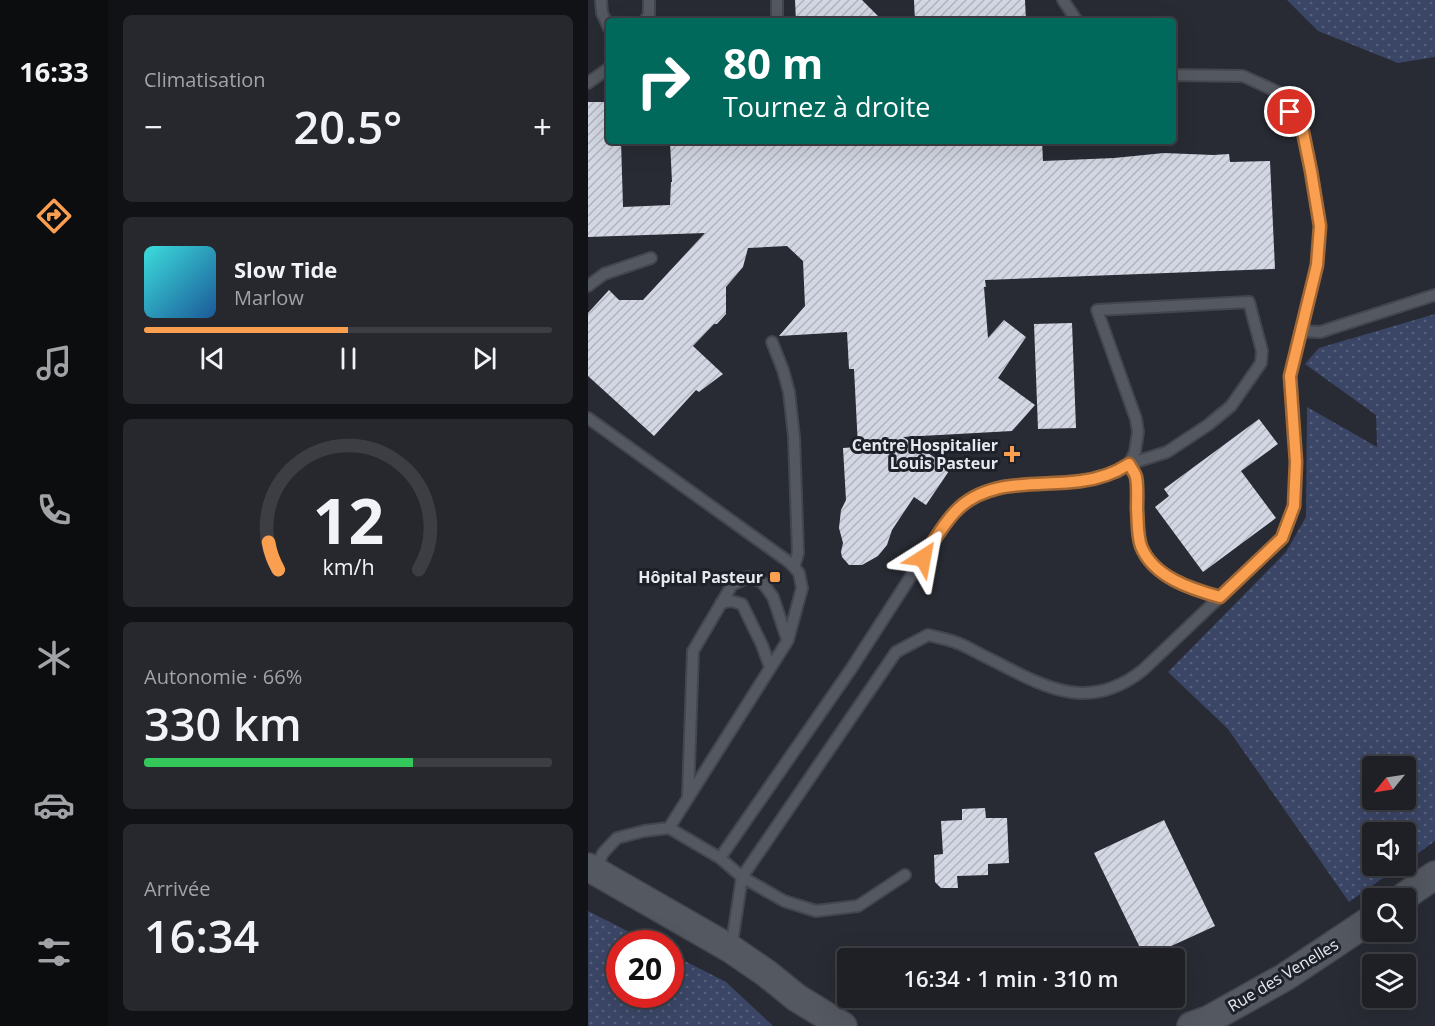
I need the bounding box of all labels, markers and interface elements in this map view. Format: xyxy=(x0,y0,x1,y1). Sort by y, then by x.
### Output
text: 80 m xyxy=(723,34,823,91)
icon: right xyxy=(624,42,702,120)
text: 16:33 xyxy=(19,53,89,90)
text: Climatisation xyxy=(144,66,266,93)
pin xyxy=(1264,86,1315,137)
text: Tournez à droite xyxy=(723,88,931,125)
icon: arrive xyxy=(1273,95,1306,128)
text: 20.5° xyxy=(294,96,402,157)
text: − xyxy=(144,104,163,149)
text: + xyxy=(533,104,552,149)
icon: directions xyxy=(33,195,75,237)
text: Slow Tide xyxy=(234,254,337,284)
text: Marlow xyxy=(234,284,304,311)
icon: music xyxy=(33,342,75,384)
icon: previous xyxy=(196,342,229,375)
icon: pause xyxy=(332,342,365,375)
icon: next xyxy=(468,342,501,375)
place label: Centre Hospitalier Louis Pasteur xyxy=(852,434,998,474)
marker: Centre Hospitalier Louis Pasteur xyxy=(1003,445,1021,463)
text: 12 xyxy=(312,477,384,562)
icon: phone xyxy=(33,489,75,531)
position arrow xyxy=(891,526,955,590)
text: km/h xyxy=(322,552,374,581)
place label: Hôpital Pasteur xyxy=(638,566,763,588)
marker: Hôpital Pasteur xyxy=(768,570,782,584)
icon: climate xyxy=(33,637,75,679)
text: Autonomie · 66% xyxy=(144,663,302,690)
text: 330 km xyxy=(144,693,302,754)
north arrow xyxy=(1362,756,1416,810)
map controls xyxy=(1362,756,1416,1008)
icon: car xyxy=(33,784,75,826)
button: sound xyxy=(1362,822,1416,876)
text: Arrivée xyxy=(144,875,211,902)
button: search xyxy=(1362,888,1416,942)
text: 16:34 xyxy=(144,905,259,966)
speed limit sign: 20 xyxy=(606,930,684,1008)
icon: filters xyxy=(33,931,75,973)
street label: Rue des Venelles xyxy=(1224,933,1342,1017)
button: layers xyxy=(1362,954,1416,1008)
text: 16:34 · 1 min · 310 m xyxy=(903,963,1119,993)

